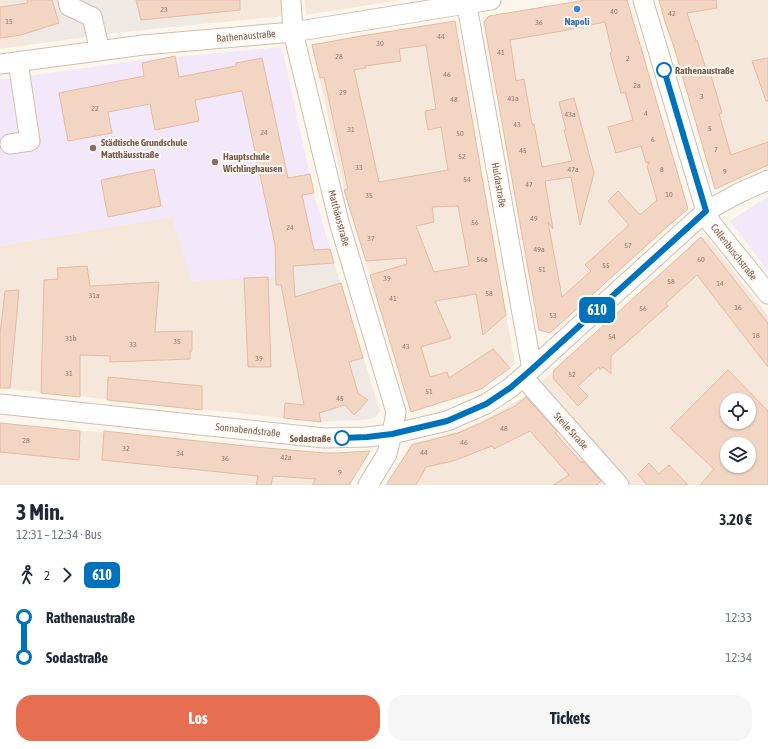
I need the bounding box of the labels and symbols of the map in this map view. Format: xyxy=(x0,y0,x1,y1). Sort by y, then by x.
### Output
marker: Napoli xyxy=(572,4,582,14)
house number: 23 xyxy=(160,5,168,14)
house number: 40 xyxy=(610,7,618,16)
house number: 42 xyxy=(668,9,676,18)
place label: Napoli xyxy=(565,16,589,27)
house number: 15 xyxy=(5,17,13,26)
house number: 36 xyxy=(535,18,543,27)
street label: Rathenaustraße xyxy=(216,28,276,44)
house number: 44 xyxy=(437,32,445,41)
house number: 30 xyxy=(376,39,384,48)
house number: 41 xyxy=(497,48,505,57)
house number: 28 xyxy=(335,52,343,61)
house number: 2 xyxy=(626,54,630,63)
marker: Rathenaustraße xyxy=(656,62,672,78)
place label: Rathenaustraße xyxy=(675,65,735,76)
house number: 46 xyxy=(443,70,451,79)
house number: 2a xyxy=(633,81,641,90)
house number: 29 xyxy=(339,88,347,97)
house number: 3 xyxy=(700,92,704,101)
house number: 41a xyxy=(507,94,519,103)
house number: 48 xyxy=(450,95,458,104)
house number: 22 xyxy=(91,104,99,113)
house number: 4 xyxy=(644,109,648,118)
house number: 43a xyxy=(564,110,576,119)
house number: 43 xyxy=(513,120,521,129)
house number: 5 xyxy=(708,124,712,133)
house number: 31 xyxy=(347,125,355,134)
house number: 24 xyxy=(260,128,268,137)
house number: 50 xyxy=(456,129,464,138)
house number: 6 xyxy=(651,135,655,144)
place label: Städtische Grundschule Matthäusstraße xyxy=(101,137,188,160)
marker: Städtische Grundschule Matthäusstraße xyxy=(88,143,98,153)
house number: 7 xyxy=(714,145,718,154)
house number: 45 xyxy=(519,146,527,155)
place label: Hauptschule Wichlinghausen xyxy=(222,151,283,174)
house number: 52 xyxy=(458,152,466,161)
marker: Hauptschule Wichlinghausen xyxy=(210,157,220,167)
street label: Huldastraße xyxy=(490,162,508,209)
house number: 33 xyxy=(355,163,363,172)
house number: 47a xyxy=(567,165,579,174)
house number: 8 xyxy=(660,165,664,174)
house number: 9 xyxy=(723,167,727,176)
house number: 54 xyxy=(463,175,471,184)
house number: 47 xyxy=(525,180,533,189)
street label: Matthäusstraße xyxy=(326,189,352,248)
house number: 10 xyxy=(665,190,673,199)
house number: 35 xyxy=(365,191,373,200)
house number: 49 xyxy=(530,214,538,223)
house number: 56 xyxy=(471,218,479,227)
street label: Collenbuschstraße xyxy=(709,222,760,283)
house number: 24 xyxy=(286,223,294,232)
house number: 37 xyxy=(367,234,375,243)
house number: 57 xyxy=(624,241,632,250)
house number: 49a xyxy=(533,245,545,254)
house number: 56a xyxy=(476,255,488,264)
house number: 60 xyxy=(697,255,705,264)
house number: 55 xyxy=(602,261,610,270)
house number: 51 xyxy=(538,265,546,274)
house number: 39 xyxy=(383,274,391,283)
house number: 58 xyxy=(667,277,675,286)
house number: 14 xyxy=(716,279,724,288)
house number: 58 xyxy=(485,289,493,298)
house number: 31a xyxy=(88,291,100,300)
house number: 41 xyxy=(389,294,397,303)
line badge: 610 xyxy=(574,297,620,323)
house number: 16 xyxy=(734,303,742,312)
house number: 56 xyxy=(639,304,647,313)
house number: 53 xyxy=(549,311,557,320)
house number: 18 xyxy=(752,331,760,340)
house number: 54 xyxy=(608,332,616,341)
house number: 31b xyxy=(65,334,77,343)
house number: 35 xyxy=(173,337,181,346)
house number: 33 xyxy=(129,340,137,349)
house number: 43 xyxy=(402,342,410,351)
house number: 39 xyxy=(255,354,263,363)
house number: 31 xyxy=(65,369,73,378)
house number: 52 xyxy=(568,370,576,379)
house number: 51 xyxy=(425,387,433,396)
house number: 45 xyxy=(336,394,344,403)
street label: Steile Straße xyxy=(552,410,591,452)
street label: Sonnabendstraße xyxy=(215,421,281,439)
house number: 48 xyxy=(500,424,508,433)
marker: Sodastraße xyxy=(334,430,350,446)
place label: Sodastraße xyxy=(290,433,331,444)
house number: 28 xyxy=(22,436,30,445)
house number: 46 xyxy=(460,438,468,447)
house number: 32 xyxy=(122,444,130,453)
house number: 44 xyxy=(420,448,428,457)
house number: 34 xyxy=(176,449,184,458)
house number: 42a xyxy=(280,453,292,462)
house number: 36 xyxy=(221,454,229,463)
house number: 9 xyxy=(338,468,342,477)

